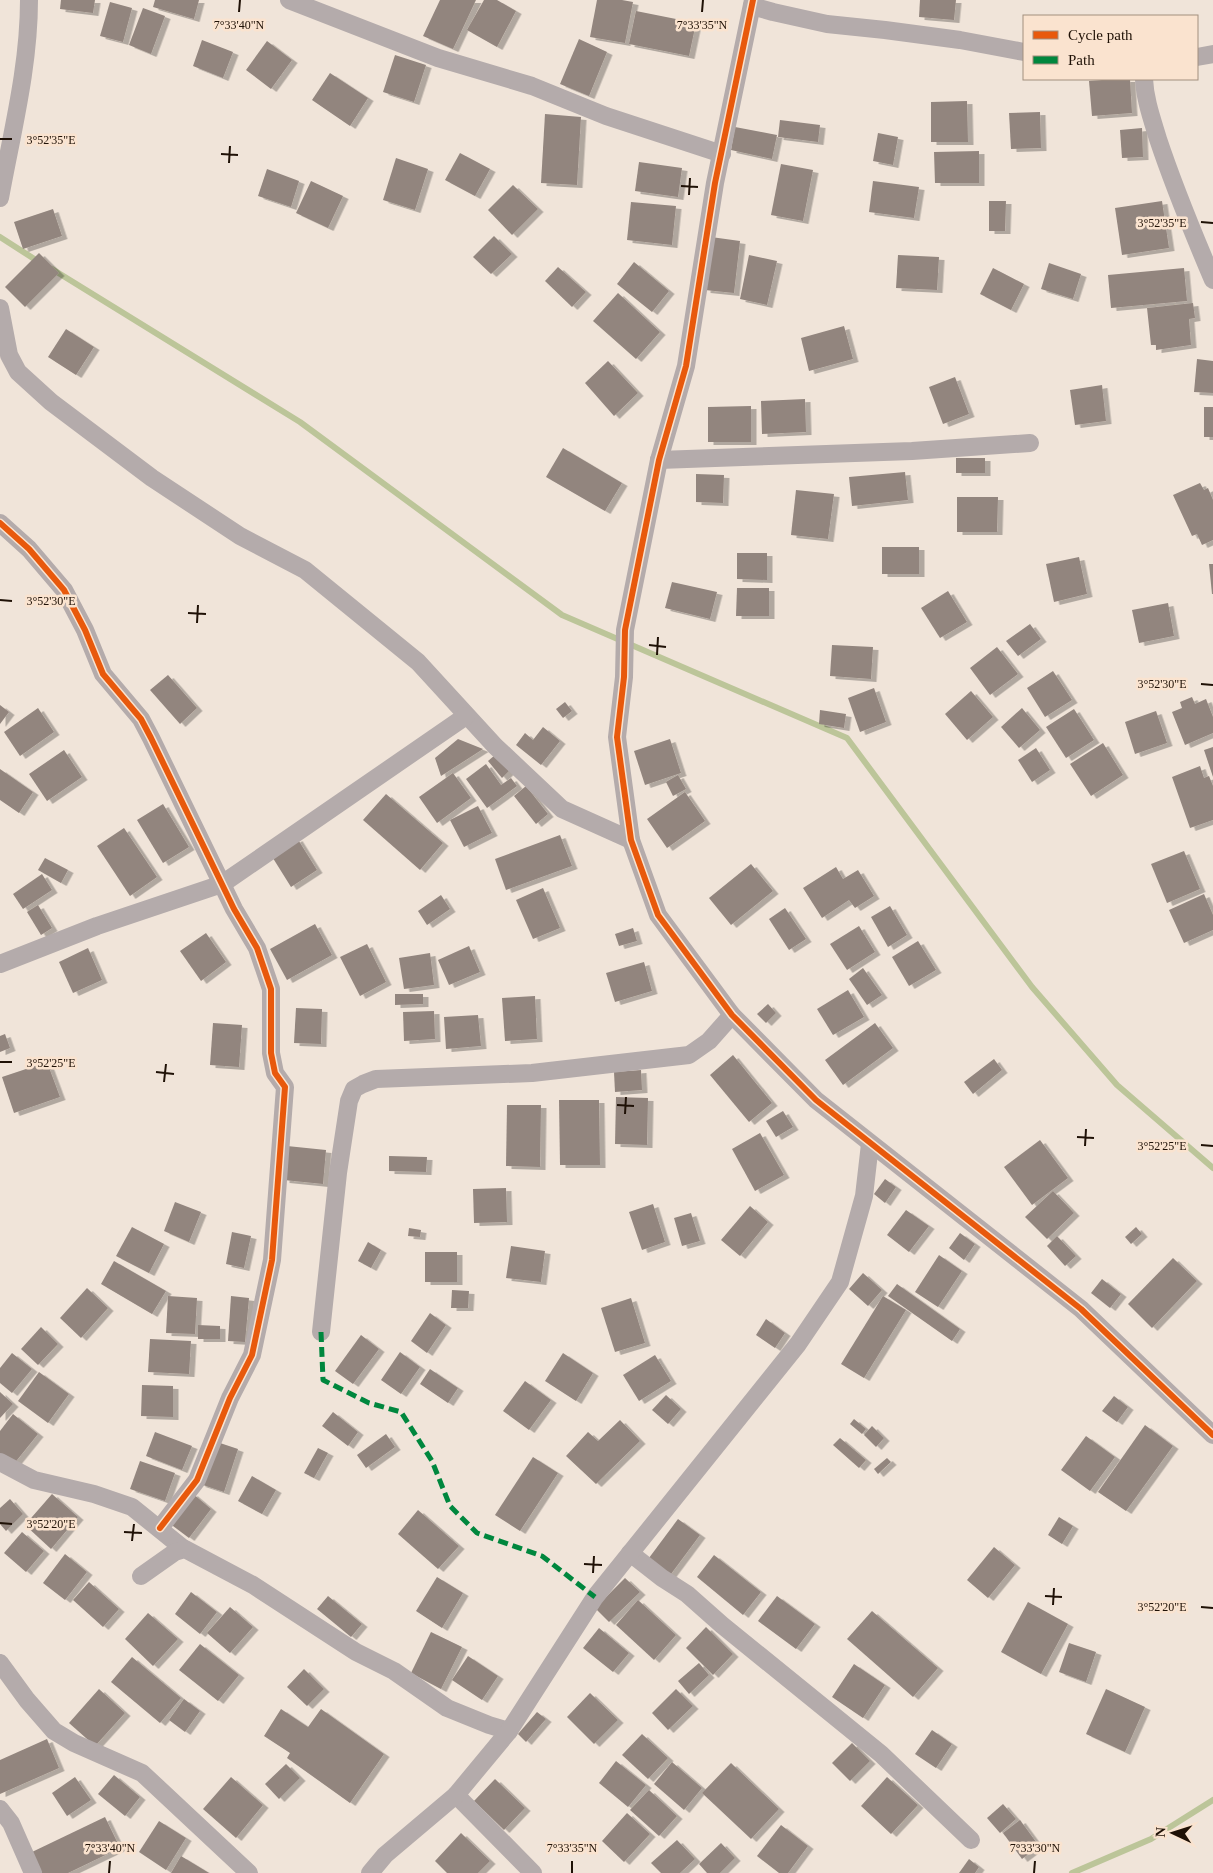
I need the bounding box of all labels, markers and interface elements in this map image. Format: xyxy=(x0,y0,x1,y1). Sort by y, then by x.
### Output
legend xyxy=(1023,15,1198,80)
text: 7°33'40"N xyxy=(214,18,265,32)
text: 7°33'35"N xyxy=(677,18,728,32)
text: Cycle path xyxy=(1068,27,1133,43)
text: Path xyxy=(1068,52,1095,68)
text: 3°52'35"E xyxy=(26,133,76,147)
text: 3°52'35"E xyxy=(1137,216,1187,230)
text: 3°52'30"E xyxy=(26,594,76,608)
text: 3°52'30"E xyxy=(1137,677,1187,691)
text: 3°52'25"E xyxy=(26,1056,76,1070)
text: 3°52'25"E xyxy=(1137,1139,1187,1153)
text: 3°52'20"E xyxy=(26,1517,76,1531)
text: 3°52'20"E xyxy=(1137,1600,1187,1614)
north arrow xyxy=(1148,1808,1198,1858)
text: N xyxy=(1153,1827,1168,1838)
text: 7°33'40"N xyxy=(85,1841,136,1855)
text: 7°33'35"N xyxy=(547,1841,598,1855)
text: 7°33'30"N xyxy=(1010,1841,1061,1855)

